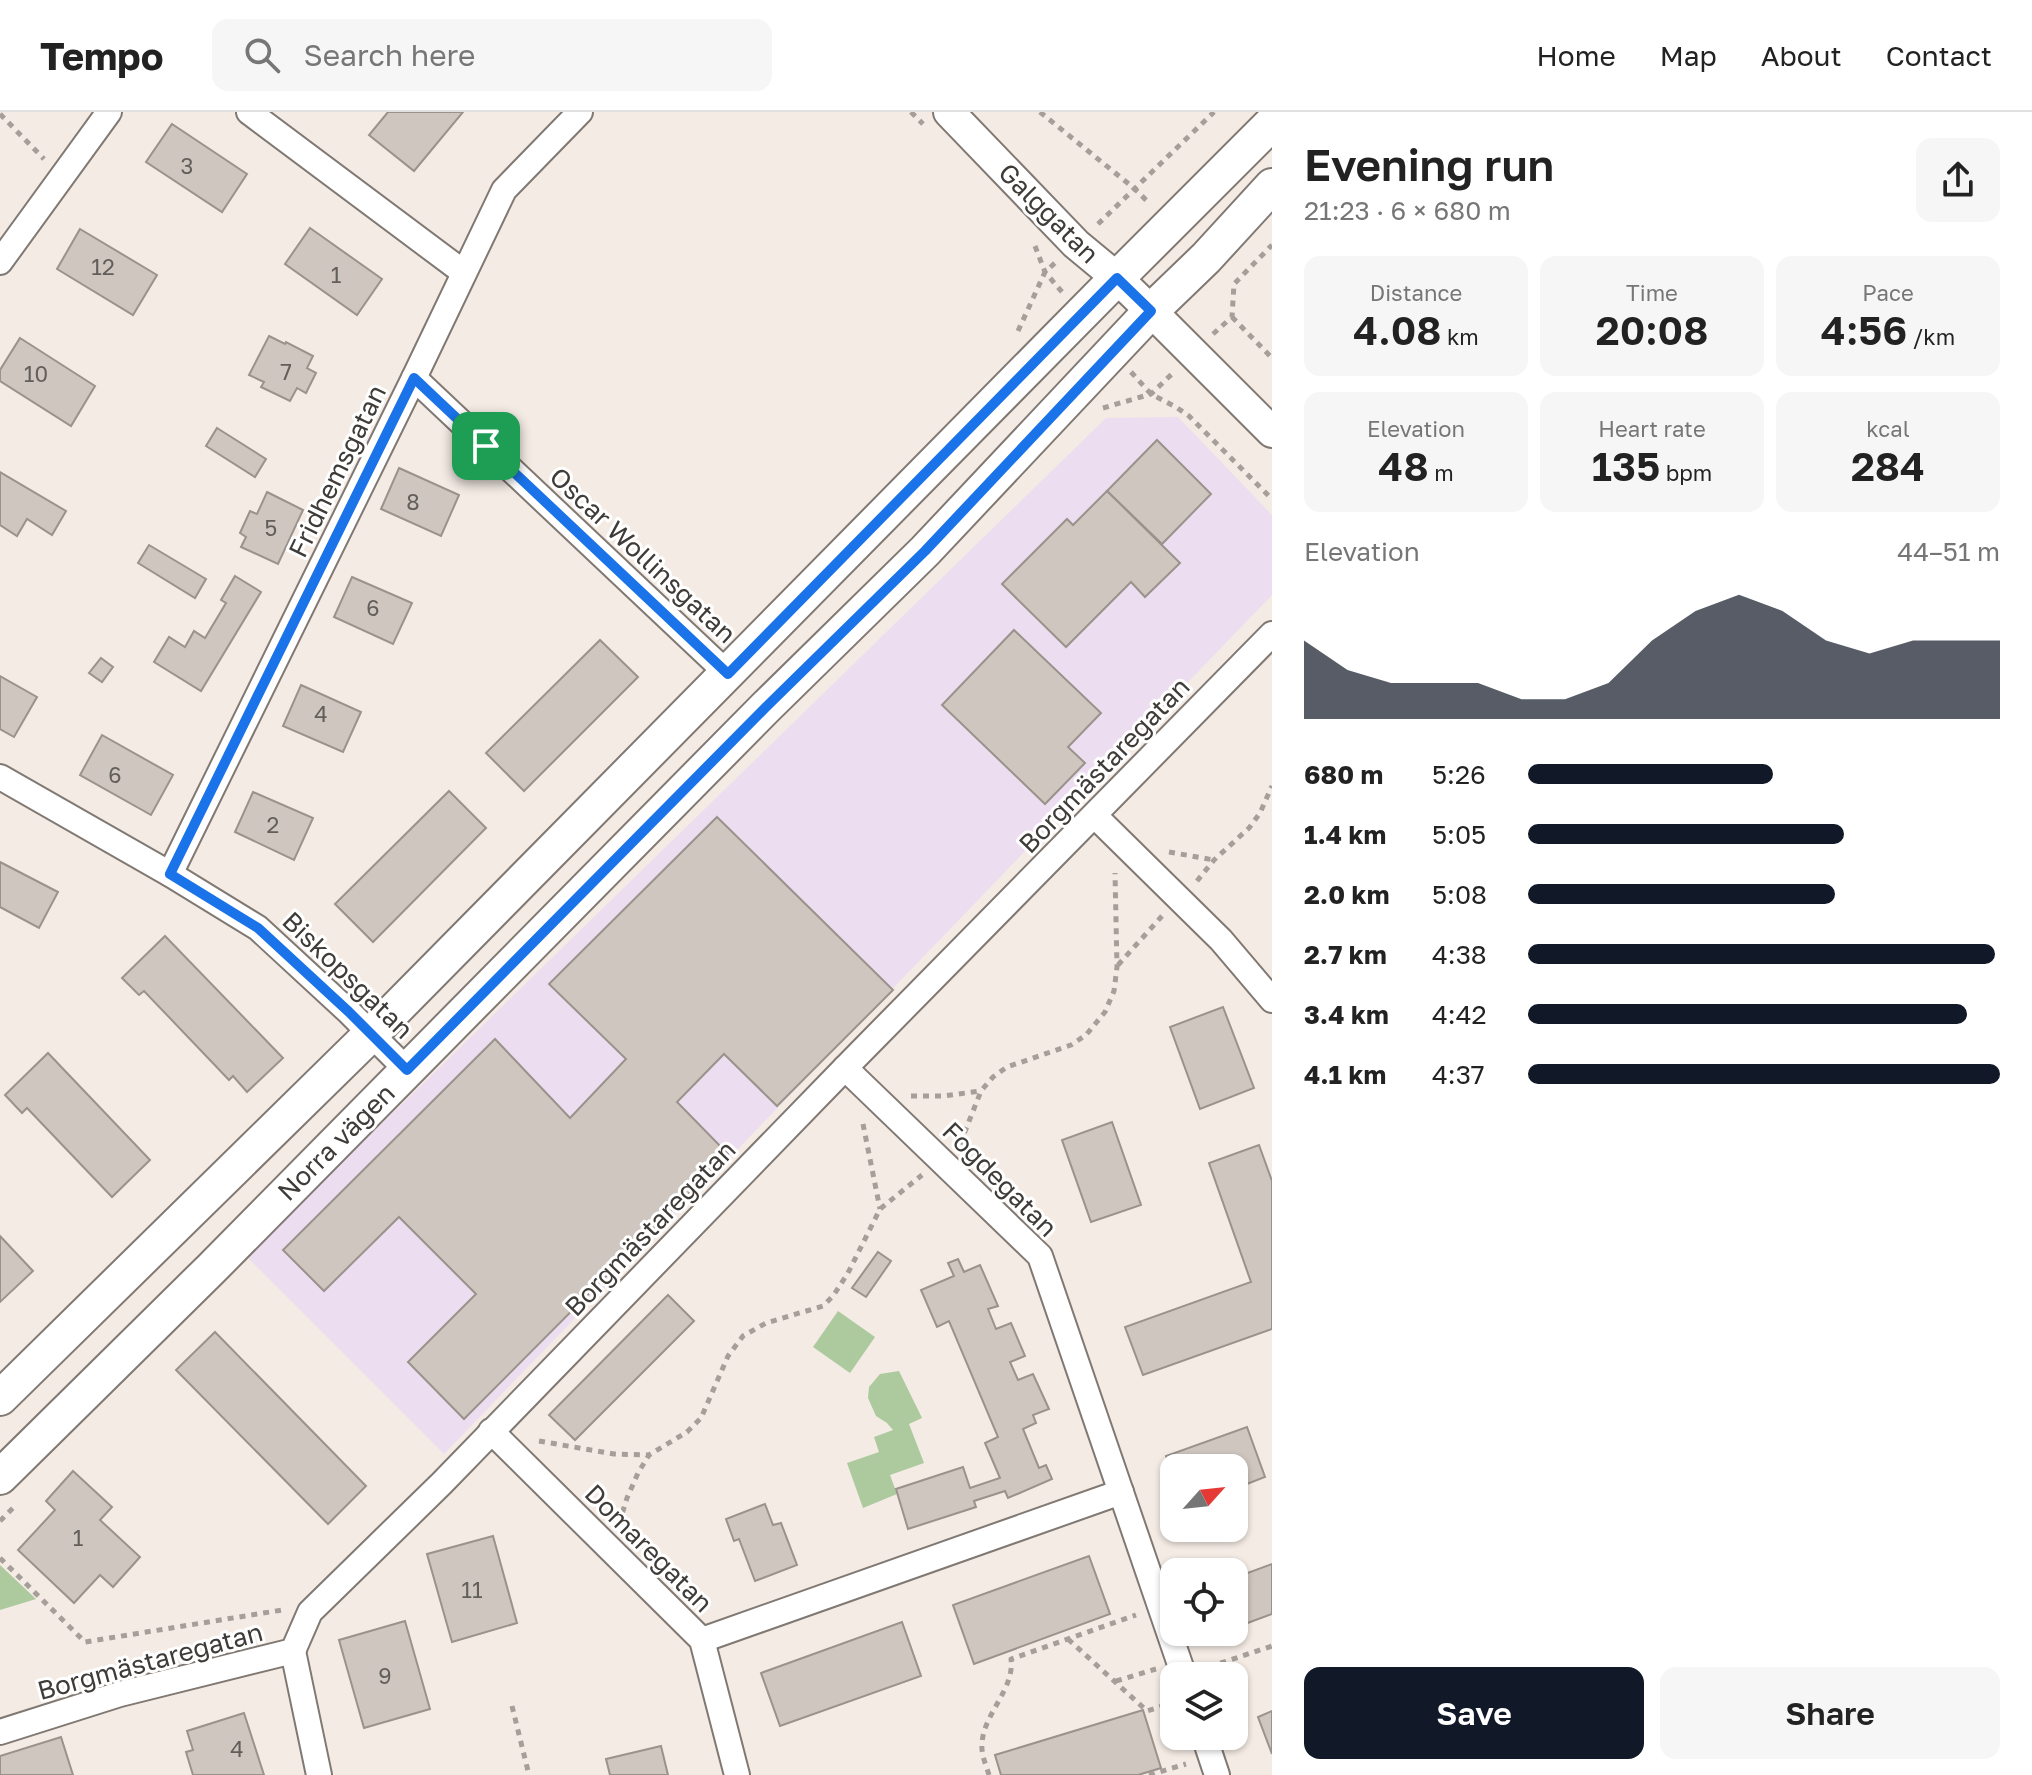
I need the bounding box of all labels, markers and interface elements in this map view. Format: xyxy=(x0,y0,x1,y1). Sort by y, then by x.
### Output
search box xyxy=(212,19,772,91)
text: Tempo xyxy=(40,33,164,78)
icon: search xyxy=(240,33,284,77)
text: Search here xyxy=(304,37,475,73)
text: Home xyxy=(1537,39,1616,72)
text: Map xyxy=(1660,39,1717,72)
text: About xyxy=(1761,39,1842,72)
text: Contact xyxy=(1886,39,1992,72)
text: Evening run xyxy=(1304,138,1554,191)
button: share xyxy=(1916,138,2000,222)
house number: 3 xyxy=(181,152,193,179)
street label: Galggatan xyxy=(993,157,1105,269)
text: 21:23 · 6 × 680 m xyxy=(1304,195,1511,226)
house number: 12 xyxy=(91,253,115,280)
house number: 1 xyxy=(331,261,342,288)
text: Distance xyxy=(1370,279,1462,306)
text: Time xyxy=(1626,279,1678,306)
text: Pace xyxy=(1862,279,1914,306)
text: 4.08 xyxy=(1353,306,1441,354)
text: 20:08 xyxy=(1596,306,1708,354)
text: 4:56 xyxy=(1821,306,1907,354)
text: km xyxy=(1441,323,1479,350)
text: /km xyxy=(1907,323,1955,350)
house number: 7 xyxy=(280,358,292,385)
house number: 10 xyxy=(24,360,48,387)
street label: Fridhemsgatan xyxy=(282,380,392,562)
pin xyxy=(452,412,520,480)
text: Elevation xyxy=(1367,415,1465,442)
text: Heart rate xyxy=(1598,415,1706,442)
text: kcal xyxy=(1866,415,1910,442)
icon: arrive xyxy=(464,424,508,468)
text: 48 xyxy=(1378,442,1429,490)
text: 135 xyxy=(1592,442,1660,490)
text: 284 xyxy=(1851,442,1925,490)
text: m xyxy=(1429,459,1454,486)
text: bpm xyxy=(1660,459,1712,486)
street label: Oscar Wollinsgatan xyxy=(544,461,742,649)
house number: 8 xyxy=(406,488,420,515)
house number: 5 xyxy=(265,514,277,541)
text: Elevation xyxy=(1304,536,1420,567)
text: 44–51 m xyxy=(1897,536,2000,567)
house number: 6 xyxy=(366,594,380,621)
street label: Borgmästaregatan xyxy=(1012,671,1196,859)
house number: 4 xyxy=(314,700,328,727)
text: 680 m xyxy=(1304,759,1383,790)
text: 5:26 xyxy=(1432,759,1486,790)
house number: 6 xyxy=(108,761,122,788)
house number: 2 xyxy=(267,811,279,838)
text: 1.4 km xyxy=(1304,819,1386,850)
text: 5:05 xyxy=(1432,819,1486,850)
text: 2.0 km xyxy=(1304,879,1389,910)
text: 5:08 xyxy=(1432,879,1487,910)
street label: Biskopsgatan xyxy=(276,905,420,1045)
text: 2.7 km xyxy=(1304,939,1387,970)
text: 4:38 xyxy=(1432,939,1487,970)
text: 3.4 km xyxy=(1304,999,1389,1030)
text: 4:42 xyxy=(1432,999,1487,1030)
text: 4.1 km xyxy=(1304,1059,1386,1090)
text: 4:37 xyxy=(1432,1059,1485,1090)
street label: Norra vägen xyxy=(271,1077,401,1207)
street label: Fogdegatan xyxy=(936,1115,1064,1243)
street label: Borgmästaregatan xyxy=(558,1134,742,1322)
north arrow xyxy=(1160,1454,1248,1542)
map controls xyxy=(1160,1454,1248,1750)
street label: Domaregatan xyxy=(579,1478,719,1618)
house number: 1 xyxy=(73,1524,84,1551)
button: locate xyxy=(1160,1558,1248,1646)
house number: 11 xyxy=(461,1576,483,1603)
street label: Borgmästaregatan xyxy=(34,1616,266,1706)
house number: 9 xyxy=(378,1662,392,1689)
button: layers xyxy=(1160,1662,1248,1750)
button: Save xyxy=(1304,1667,1644,1759)
button: Share xyxy=(1660,1667,2000,1759)
house number: 4 xyxy=(230,1735,244,1762)

